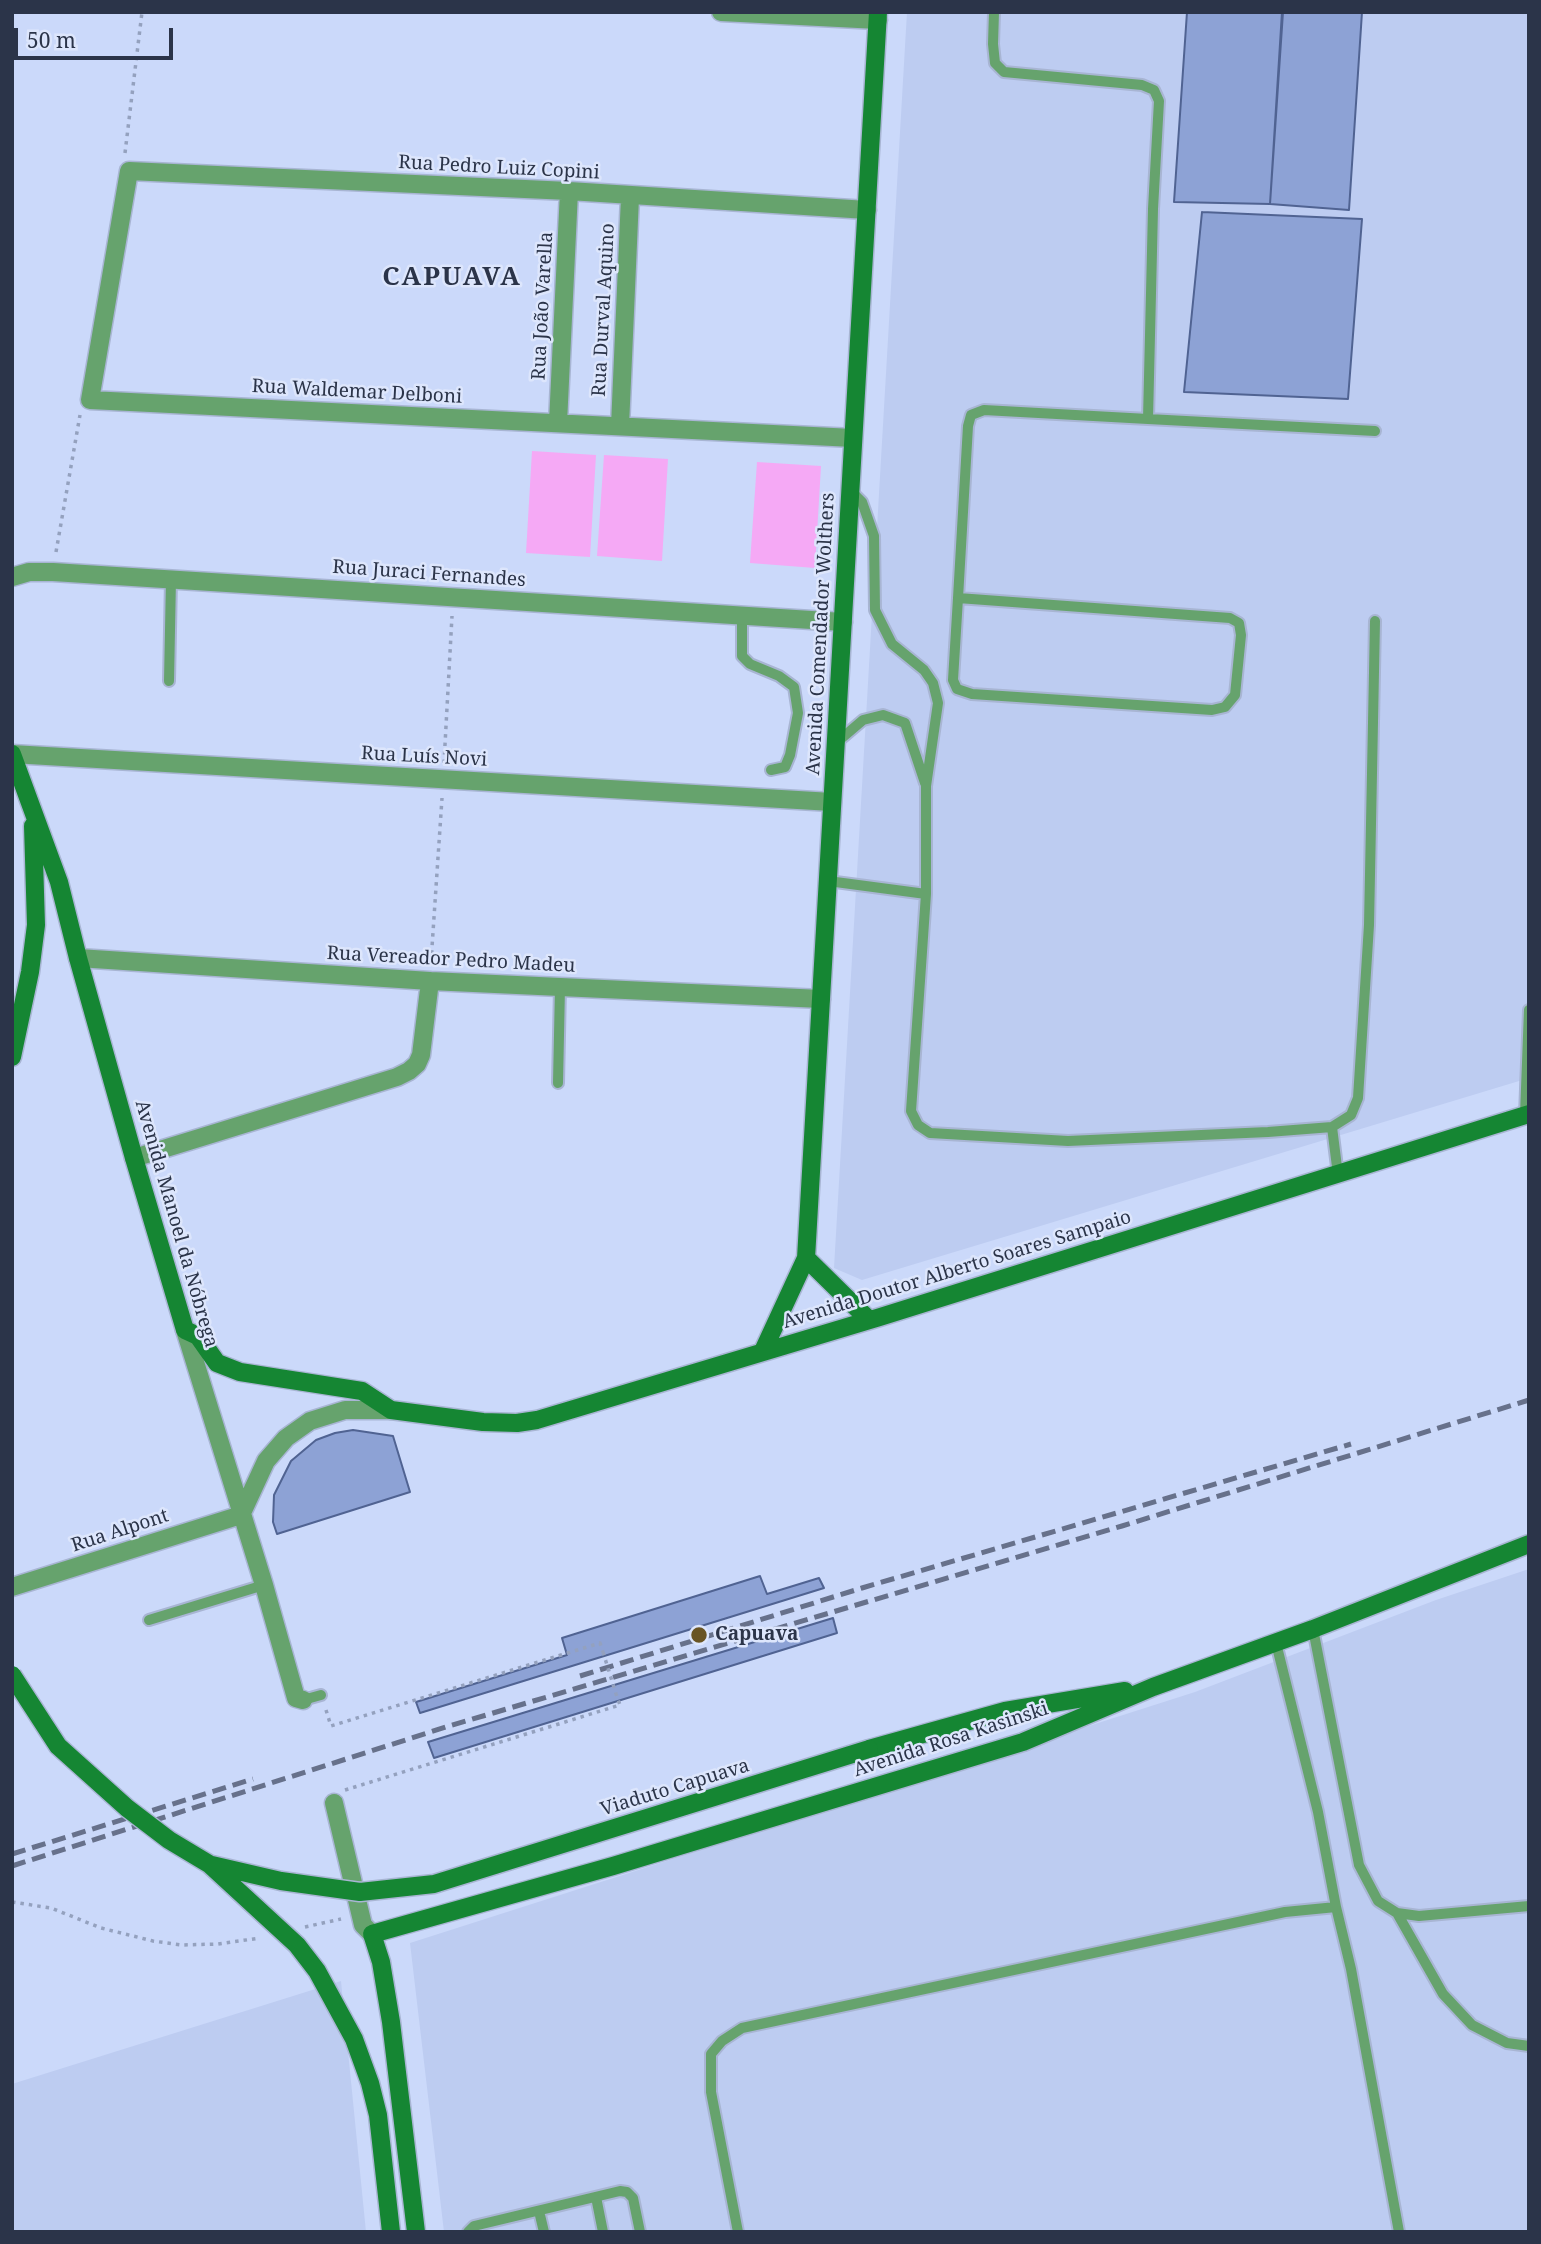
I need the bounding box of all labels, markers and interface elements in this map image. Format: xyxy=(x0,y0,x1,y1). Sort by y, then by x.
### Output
scale bar xyxy=(18,14,177,58)
text: 50 m xyxy=(27,26,76,54)
street label: Rua Pedro Luiz Copini xyxy=(398,151,600,185)
street label: Rua Durval Aquino xyxy=(588,223,620,397)
street label: Rua João Varella xyxy=(528,231,558,381)
district label: CAPUAVA xyxy=(383,262,521,294)
street label: Rua Waldemar Delboni xyxy=(251,375,463,409)
street label: Avenida Comendador Wolthers xyxy=(802,492,840,776)
street label: Rua Juraci Fernandes xyxy=(332,556,526,592)
street label: Rua Luís Novi xyxy=(360,742,488,772)
street label: Rua Vereador Pedro Madeu xyxy=(326,942,576,978)
street label: Avenida Manoel da Nóbrega xyxy=(130,1098,222,1350)
street label: Avenida Doutor Alberto Soares Sampaio xyxy=(780,1206,1134,1334)
street label: Rua Alpont xyxy=(68,1505,172,1557)
place label: Capuava xyxy=(715,1624,798,1646)
marker: Capuava xyxy=(689,1625,709,1645)
street label: Avenida Rosa Kasinski xyxy=(851,1698,1051,1782)
street label: Viaduto Capuava xyxy=(598,1755,752,1821)

